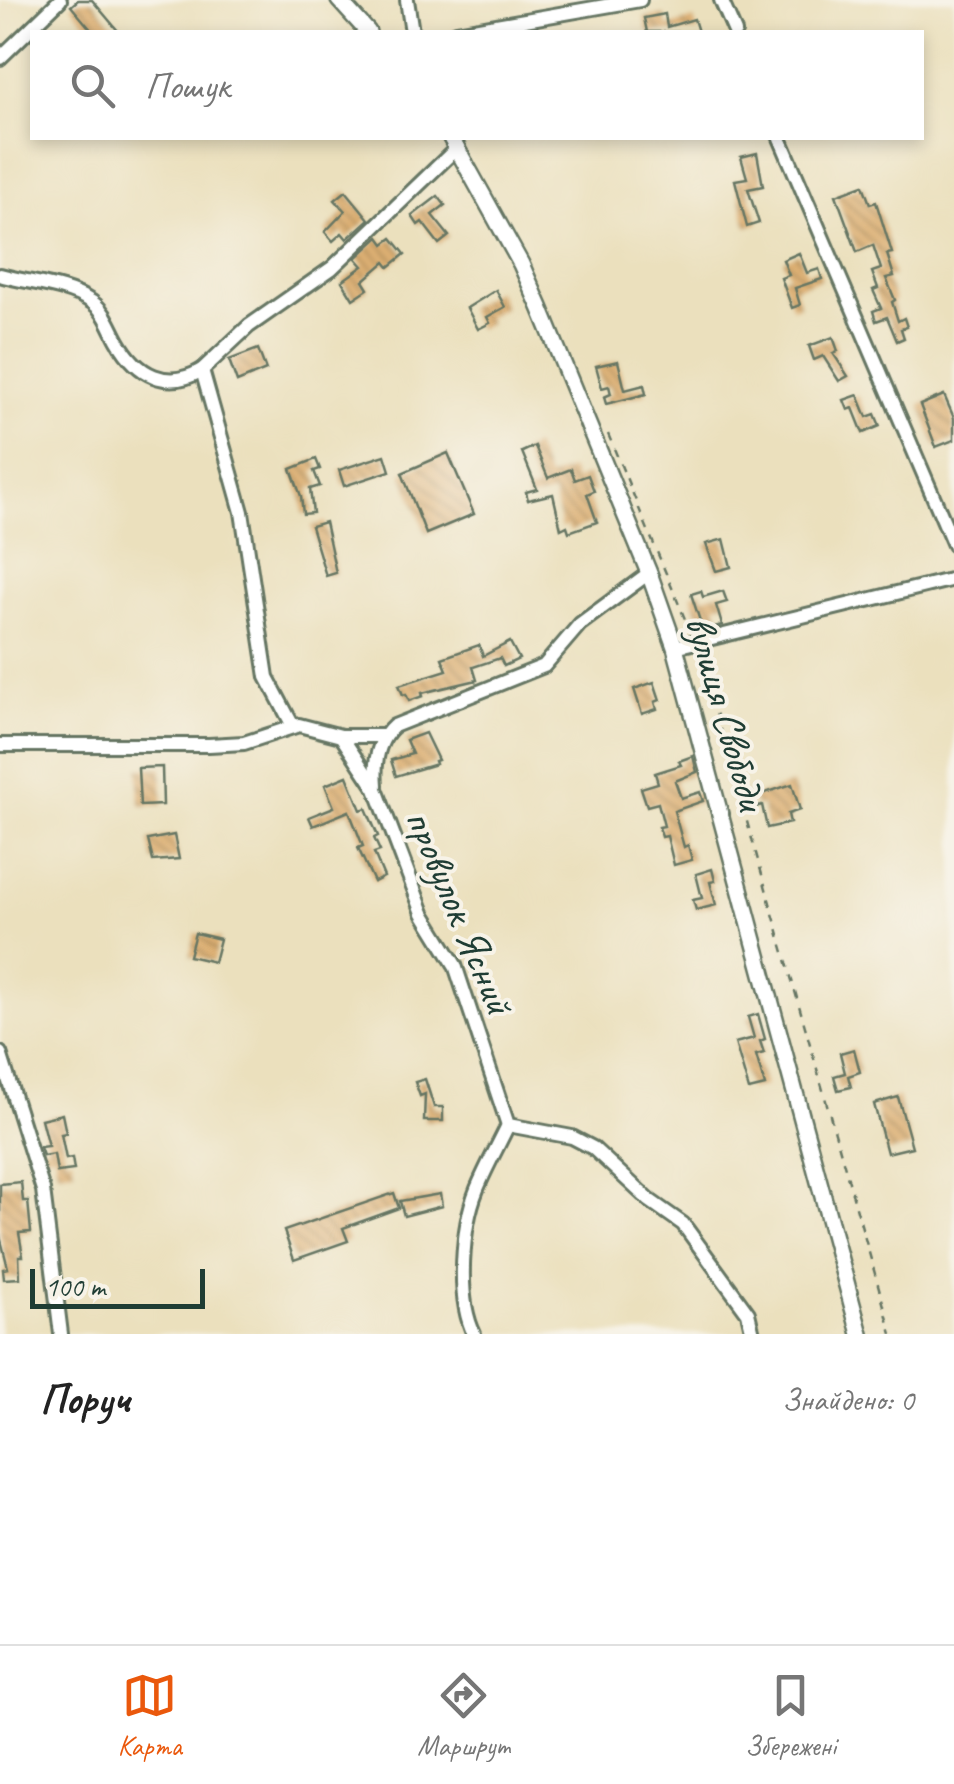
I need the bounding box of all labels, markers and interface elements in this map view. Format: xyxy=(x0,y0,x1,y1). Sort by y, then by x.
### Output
search box xyxy=(30,30,924,140)
icon: search xyxy=(65,58,120,113)
text: Пошук xyxy=(145,62,230,109)
street label: вулиця Свободи xyxy=(673,609,780,820)
street label: провулок Ясний xyxy=(393,801,528,1025)
scale bar xyxy=(30,1264,205,1308)
text: 100 m xyxy=(45,1269,105,1304)
text: Поруч xyxy=(40,1373,130,1426)
text: Знайдено: 0 xyxy=(782,1379,914,1420)
tab: Карта xyxy=(118,1668,182,1763)
tab: Маршрут xyxy=(417,1668,510,1763)
tab: Збережені xyxy=(745,1668,836,1763)

